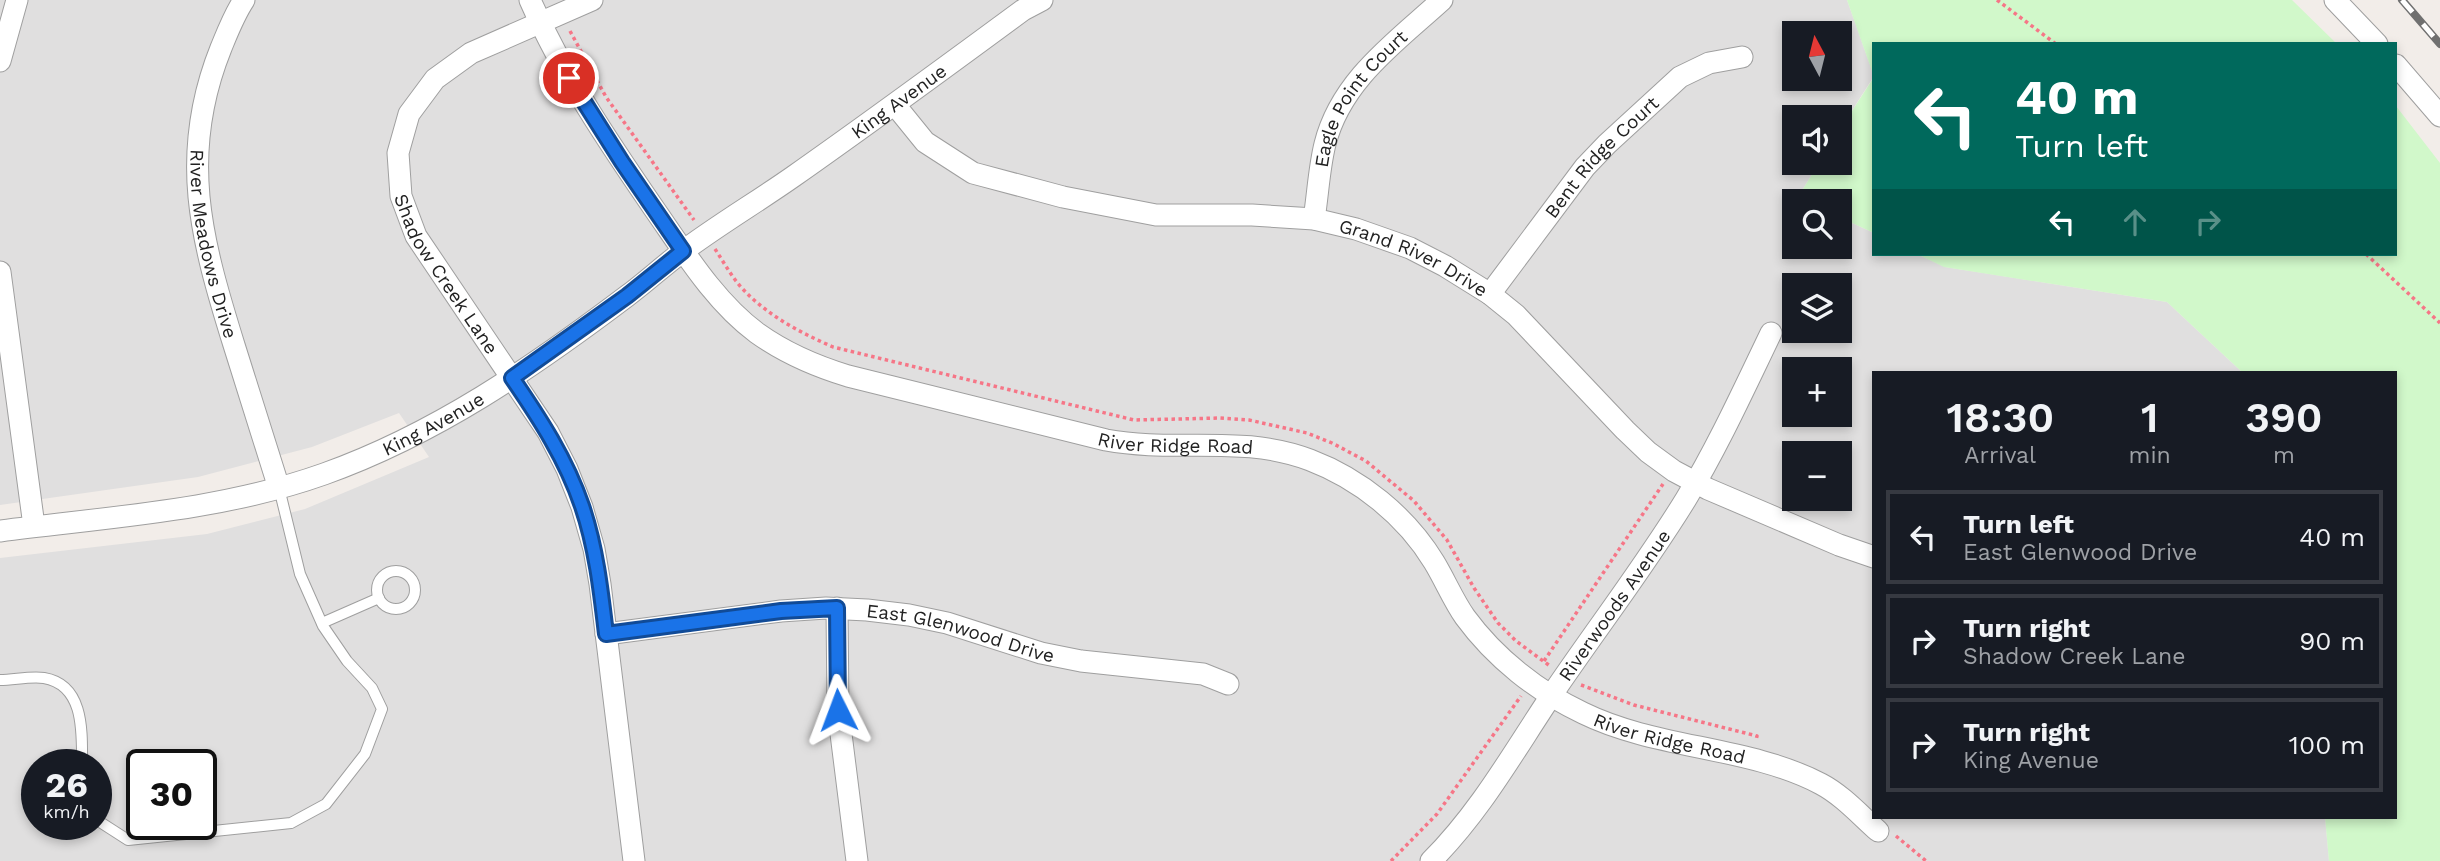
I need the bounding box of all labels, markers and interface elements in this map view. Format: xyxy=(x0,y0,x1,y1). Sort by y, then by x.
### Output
north arrow xyxy=(1782,21,1852,91)
map controls xyxy=(1782,21,1852,511)
street label: Eagle Point Court xyxy=(1309,25,1412,169)
pin xyxy=(539,48,599,108)
icon: arrive xyxy=(550,59,588,97)
street label: King Avenue xyxy=(846,59,951,143)
text: 40 m xyxy=(2015,68,2138,126)
icon: left xyxy=(1900,70,1991,161)
street label: Bent Ridge Court xyxy=(1540,91,1663,222)
button: sound xyxy=(1782,105,1852,175)
text: Turn left xyxy=(2015,127,2148,165)
street label: River Meadows Drive xyxy=(186,149,243,341)
button: search xyxy=(1782,189,1852,259)
street label: Shadow Creek Lane xyxy=(390,190,503,358)
icon: left xyxy=(2043,203,2081,241)
icon: ahead xyxy=(2116,203,2154,241)
icon: right xyxy=(2189,203,2227,241)
street label: Grand River Drive xyxy=(1337,214,1492,301)
button: layers xyxy=(1782,273,1852,343)
button: + xyxy=(1782,357,1852,427)
street label: King Avenue xyxy=(379,387,488,460)
text: 18:30 xyxy=(1946,393,2054,442)
text: 1 xyxy=(2141,393,2158,442)
text: 390 xyxy=(2245,393,2323,442)
street label: River Ridge Road xyxy=(1095,427,1254,458)
button: − xyxy=(1782,441,1852,511)
text: Arrival xyxy=(1964,442,2036,469)
text: min xyxy=(2129,442,2171,469)
text: m xyxy=(2273,442,2295,469)
text: Turn left xyxy=(1963,509,2074,539)
icon: left xyxy=(1904,518,1942,556)
text: 40 m xyxy=(2299,522,2365,552)
street label: Riverwoods Avenue xyxy=(1553,525,1675,685)
text: East Glenwood Drive xyxy=(1963,539,2197,566)
street label: East Glenwood Drive xyxy=(865,599,1056,667)
text: Turn right xyxy=(1963,613,2090,643)
icon: right xyxy=(1904,622,1942,660)
text: 90 m xyxy=(2299,626,2365,656)
text: Shadow Creek Lane xyxy=(1963,643,2185,670)
position arrow xyxy=(801,673,875,747)
street label: River Ridge Road xyxy=(1590,708,1748,768)
text: Turn right xyxy=(1963,717,2090,747)
icon: right xyxy=(1904,726,1942,764)
text: 100 m xyxy=(2289,730,2365,760)
text: King Avenue xyxy=(1963,747,2099,774)
speed limit sign: 30 xyxy=(126,749,217,840)
text: 26 xyxy=(45,764,88,806)
text: km/h xyxy=(43,801,90,822)

